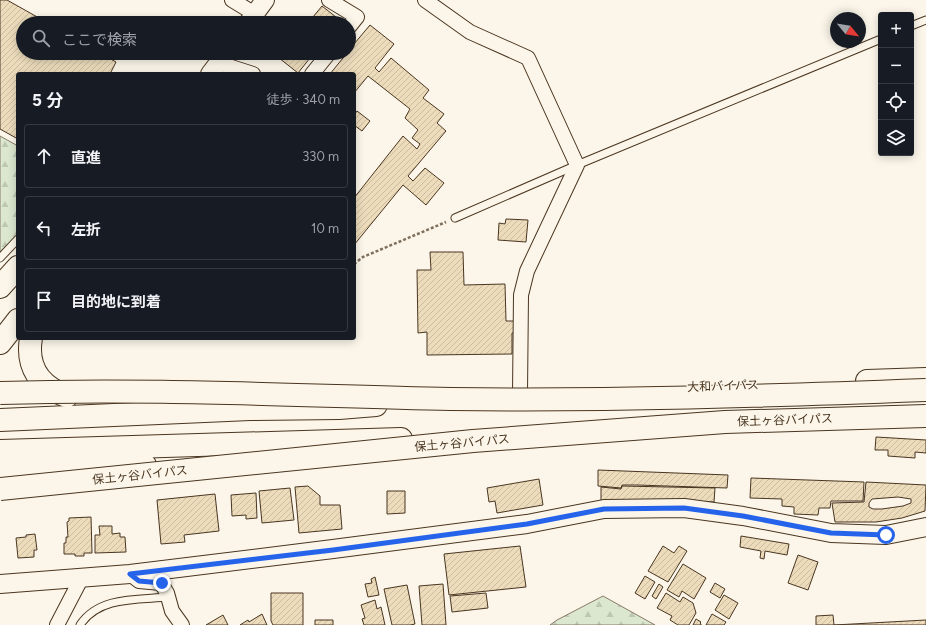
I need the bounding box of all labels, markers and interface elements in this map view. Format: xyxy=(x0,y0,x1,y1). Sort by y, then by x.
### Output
north arrow xyxy=(830,12,866,48)
map controls xyxy=(878,12,914,156)
button: + xyxy=(878,12,914,48)
search box xyxy=(16,16,356,60)
icon: search xyxy=(30,27,52,49)
text: ここで検索 xyxy=(62,31,137,49)
button: − xyxy=(878,48,914,84)
button: locate xyxy=(878,84,914,120)
text: 5 分 xyxy=(32,90,63,110)
text: 徒歩 · 340 m xyxy=(267,92,340,107)
button: layers xyxy=(878,120,914,156)
icon: ahead xyxy=(33,145,55,167)
text: 直進 xyxy=(71,149,101,167)
text: 330 m xyxy=(302,149,339,164)
icon: left xyxy=(33,217,55,239)
text: 左折 xyxy=(71,221,101,239)
text: 10 m xyxy=(311,221,339,236)
icon: arrive xyxy=(33,289,55,311)
text: 目的地に到着 xyxy=(71,293,161,311)
street label: 大和バイパス xyxy=(687,378,759,394)
street label: 保土ヶ谷バイパス xyxy=(737,411,833,429)
street label: 保土ヶ谷バイパス xyxy=(414,432,510,454)
street label: 保土ヶ谷バイパス xyxy=(92,463,188,487)
route start xyxy=(877,526,895,544)
route end xyxy=(153,574,171,592)

